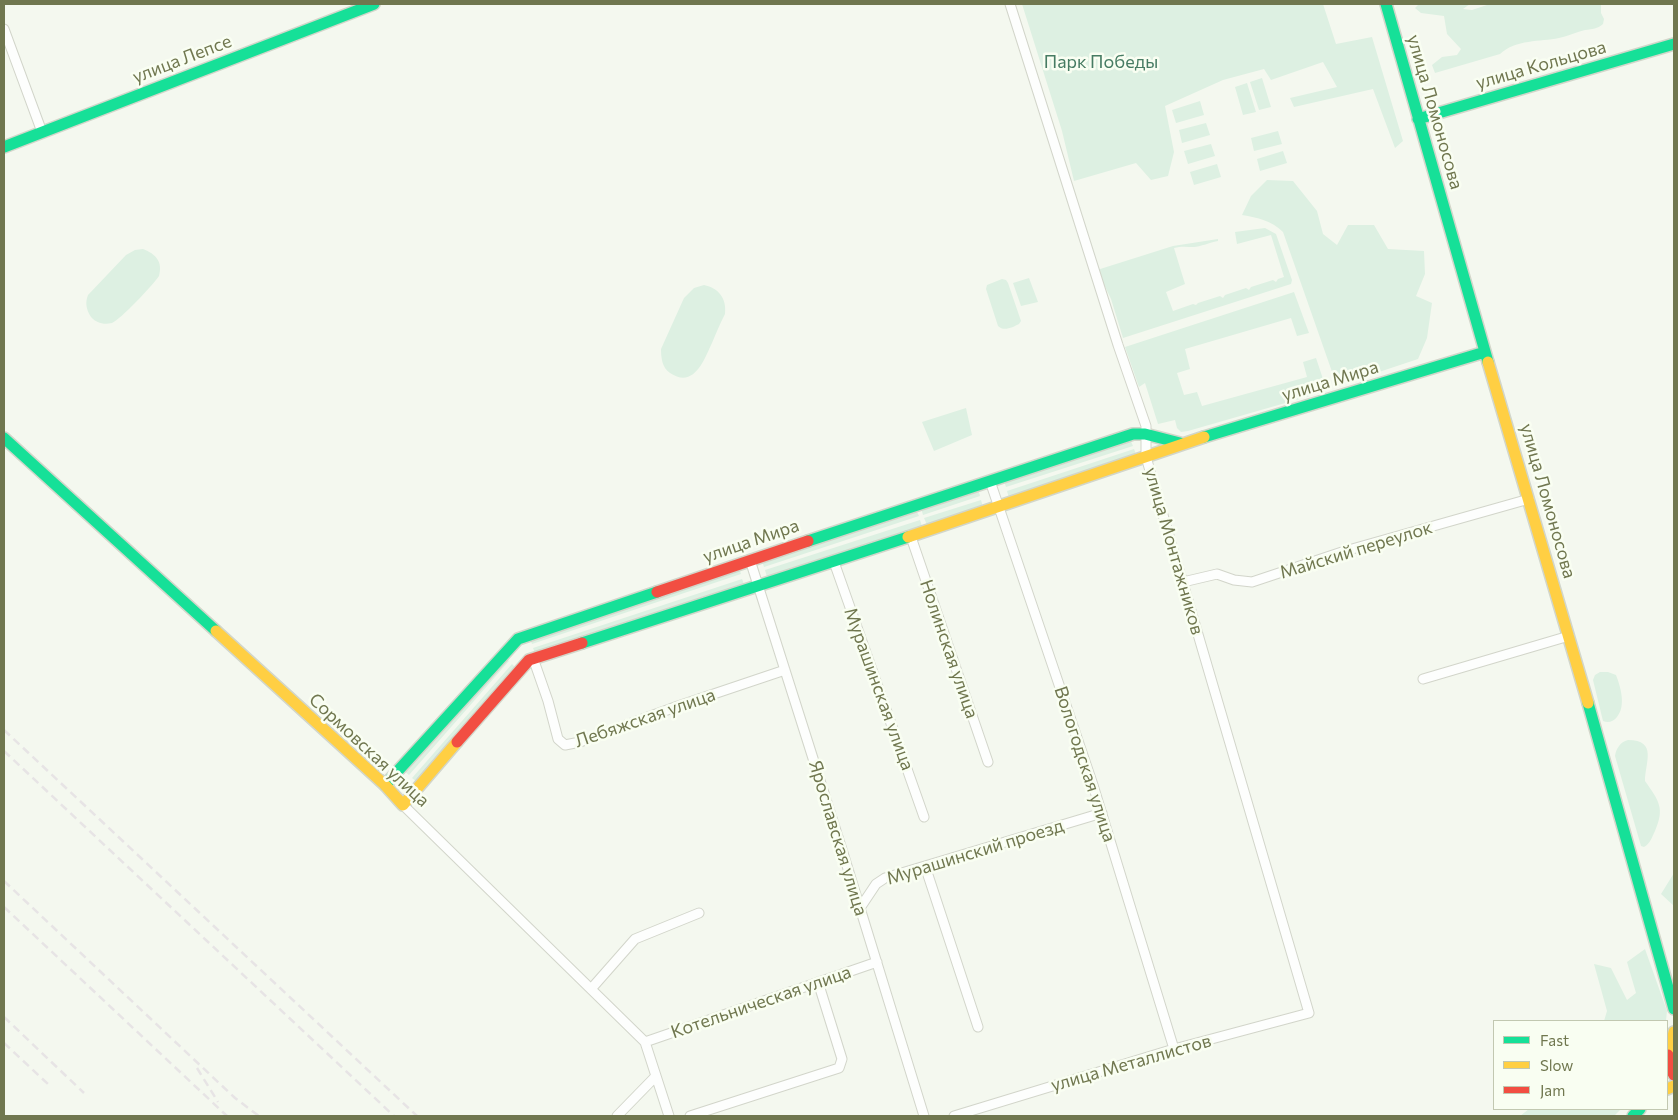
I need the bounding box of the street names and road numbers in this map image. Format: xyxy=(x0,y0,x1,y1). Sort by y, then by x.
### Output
street label: улица Лепсе xyxy=(129,30,235,88)
street label: улица Ломоносова xyxy=(1403,32,1467,192)
street label: улица Кольцова xyxy=(1473,36,1609,94)
street label: улица Мира xyxy=(1279,356,1381,406)
street label: улица Ломоносова xyxy=(1516,421,1580,581)
street label: улица Монтажников xyxy=(1140,465,1208,637)
street label: улица Мира xyxy=(700,514,802,568)
street label: Майский переулок xyxy=(1277,517,1435,583)
street label: Нолинская улица xyxy=(915,577,983,721)
street label: Мурашинская улица xyxy=(840,605,918,773)
street label: Вологодская улица xyxy=(1050,683,1120,845)
street label: Лебяжская улица xyxy=(572,684,718,752)
street label: Сормовская улица xyxy=(304,689,434,811)
street label: Ярославская улица xyxy=(804,758,872,918)
street label: Мурашинский проезд xyxy=(884,815,1066,889)
street label: Котельническая улица xyxy=(668,961,854,1043)
street label: улица Металлистов xyxy=(1048,1030,1214,1096)

